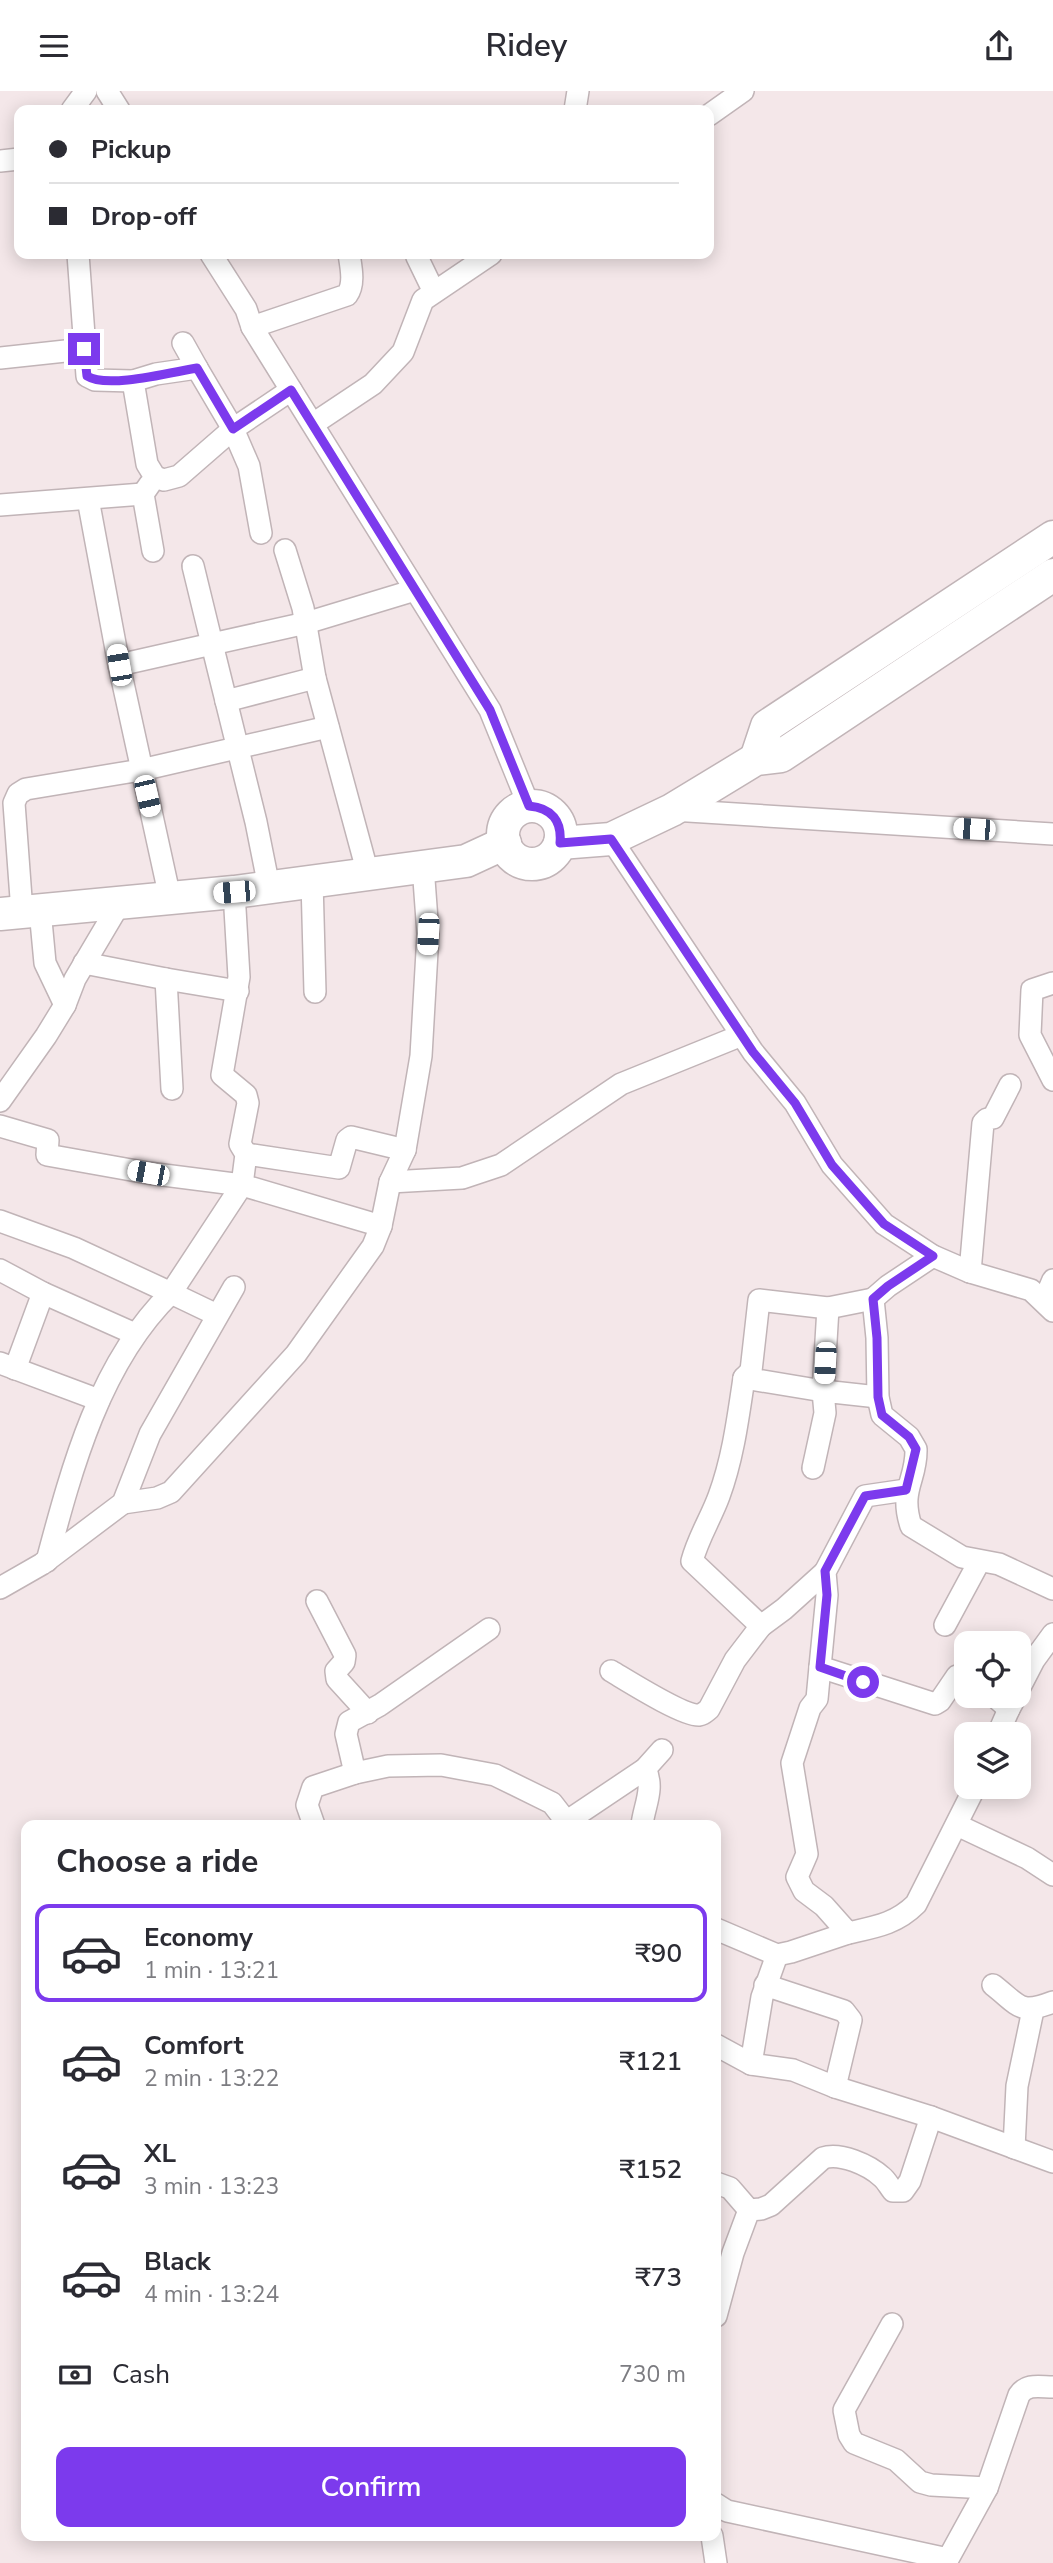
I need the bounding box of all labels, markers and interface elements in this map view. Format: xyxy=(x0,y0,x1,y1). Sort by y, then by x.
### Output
text: Ridey xyxy=(486,24,567,67)
icon: menu xyxy=(35,27,73,65)
icon: share xyxy=(980,27,1018,65)
text: Pickup xyxy=(91,132,171,167)
text: Drop-off xyxy=(91,199,197,234)
route end xyxy=(68,333,100,365)
car xyxy=(106,642,133,688)
car xyxy=(133,773,162,819)
car xyxy=(953,817,996,841)
car xyxy=(213,880,256,904)
car xyxy=(417,912,440,956)
car xyxy=(126,1159,171,1187)
car xyxy=(814,1341,837,1385)
map controls xyxy=(954,1631,1031,1799)
button: locate xyxy=(954,1631,1031,1708)
route start xyxy=(847,1666,879,1698)
button: layers xyxy=(954,1722,1031,1799)
text: Choose a ride xyxy=(56,1840,258,1883)
text: Economy xyxy=(144,1920,253,1955)
icon: car xyxy=(60,1922,123,1985)
text: ₹90 xyxy=(635,1936,682,1971)
text: 1 min · 13:21 xyxy=(144,1955,279,1986)
text: Comfort xyxy=(144,2028,244,2063)
icon: car xyxy=(60,2030,123,2093)
text: ₹121 xyxy=(620,2044,682,2079)
text: 2 min · 13:22 xyxy=(144,2063,279,2094)
text: XL xyxy=(144,2136,176,2171)
icon: car xyxy=(60,2138,123,2201)
text: ₹152 xyxy=(620,2152,682,2187)
text: 3 min · 13:23 xyxy=(144,2171,279,2202)
text: Black xyxy=(144,2244,211,2279)
icon: car xyxy=(60,2246,123,2309)
text: ₹73 xyxy=(635,2260,682,2295)
text: 4 min · 13:24 xyxy=(144,2279,279,2310)
icon: cash xyxy=(56,2356,94,2394)
text: Cash xyxy=(112,2357,170,2392)
text: 730 m xyxy=(619,2359,686,2390)
button: Confirm xyxy=(56,2447,686,2527)

